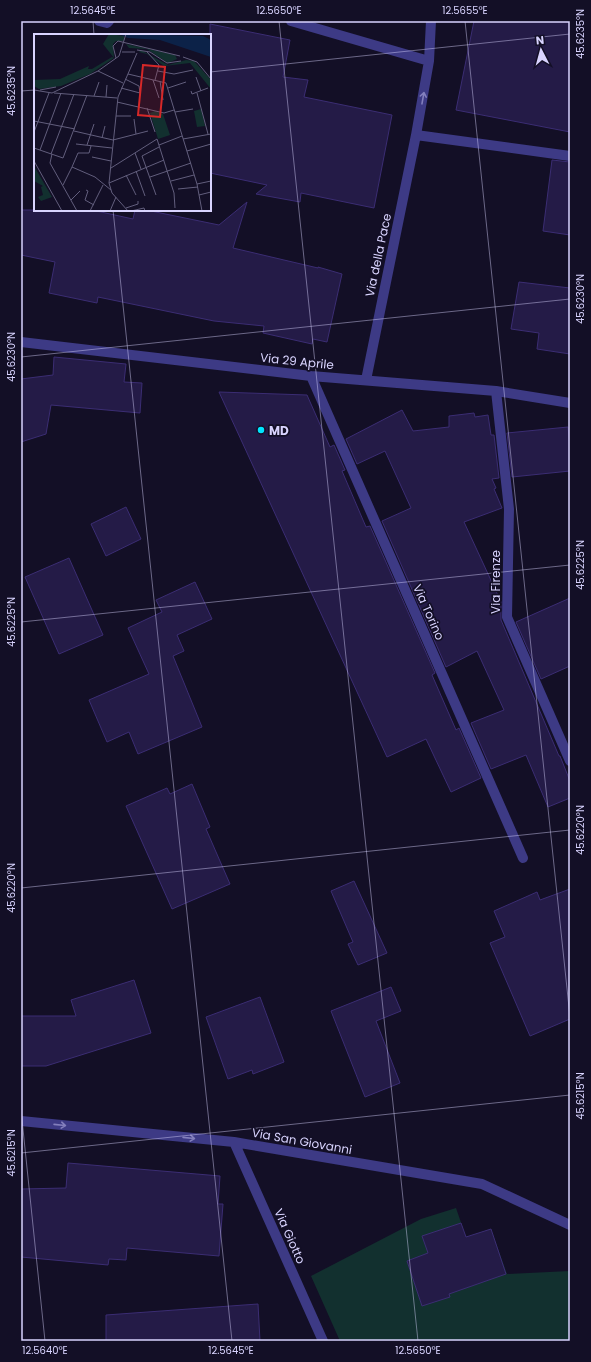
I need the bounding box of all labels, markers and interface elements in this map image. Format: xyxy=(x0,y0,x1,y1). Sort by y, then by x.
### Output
text: 12.5645°E xyxy=(70,3,116,18)
text: 12.5650°E xyxy=(256,3,302,18)
text: 12.5655°E xyxy=(442,3,488,18)
text: 45.6235°N xyxy=(573,9,588,59)
north arrow xyxy=(521,30,561,70)
text: N xyxy=(535,32,545,48)
inset map xyxy=(34,34,211,211)
text: 45.6235°N xyxy=(4,66,19,116)
one-way arrow xyxy=(419,92,427,105)
street label: Via della Pace xyxy=(361,212,395,298)
text: 45.6230°N xyxy=(573,274,588,324)
text: 45.6230°N xyxy=(4,332,19,382)
street label: Via 29 Aprile xyxy=(259,349,335,373)
place label: MD xyxy=(269,422,289,439)
marker: MD xyxy=(256,425,266,435)
text: 45.6225°N xyxy=(573,540,588,590)
street label: Via Firenze xyxy=(487,550,504,614)
street label: Via Torino xyxy=(409,581,449,643)
text: 45.6225°N xyxy=(4,597,19,647)
text: 45.6220°N xyxy=(573,805,588,855)
text: 45.6220°N xyxy=(4,863,19,913)
text: 45.6215°N xyxy=(573,1072,588,1120)
one-way arrow xyxy=(53,1122,66,1129)
street label: Via San Giovanni xyxy=(251,1124,354,1158)
text: 45.6215°N xyxy=(4,1129,19,1177)
one-way arrow xyxy=(182,1134,195,1142)
street label: Via Giotto xyxy=(270,1206,310,1267)
text: 12.5640°E xyxy=(22,1343,68,1358)
text: 12.5645°E xyxy=(208,1343,254,1358)
text: 12.5650°E xyxy=(395,1343,441,1358)

